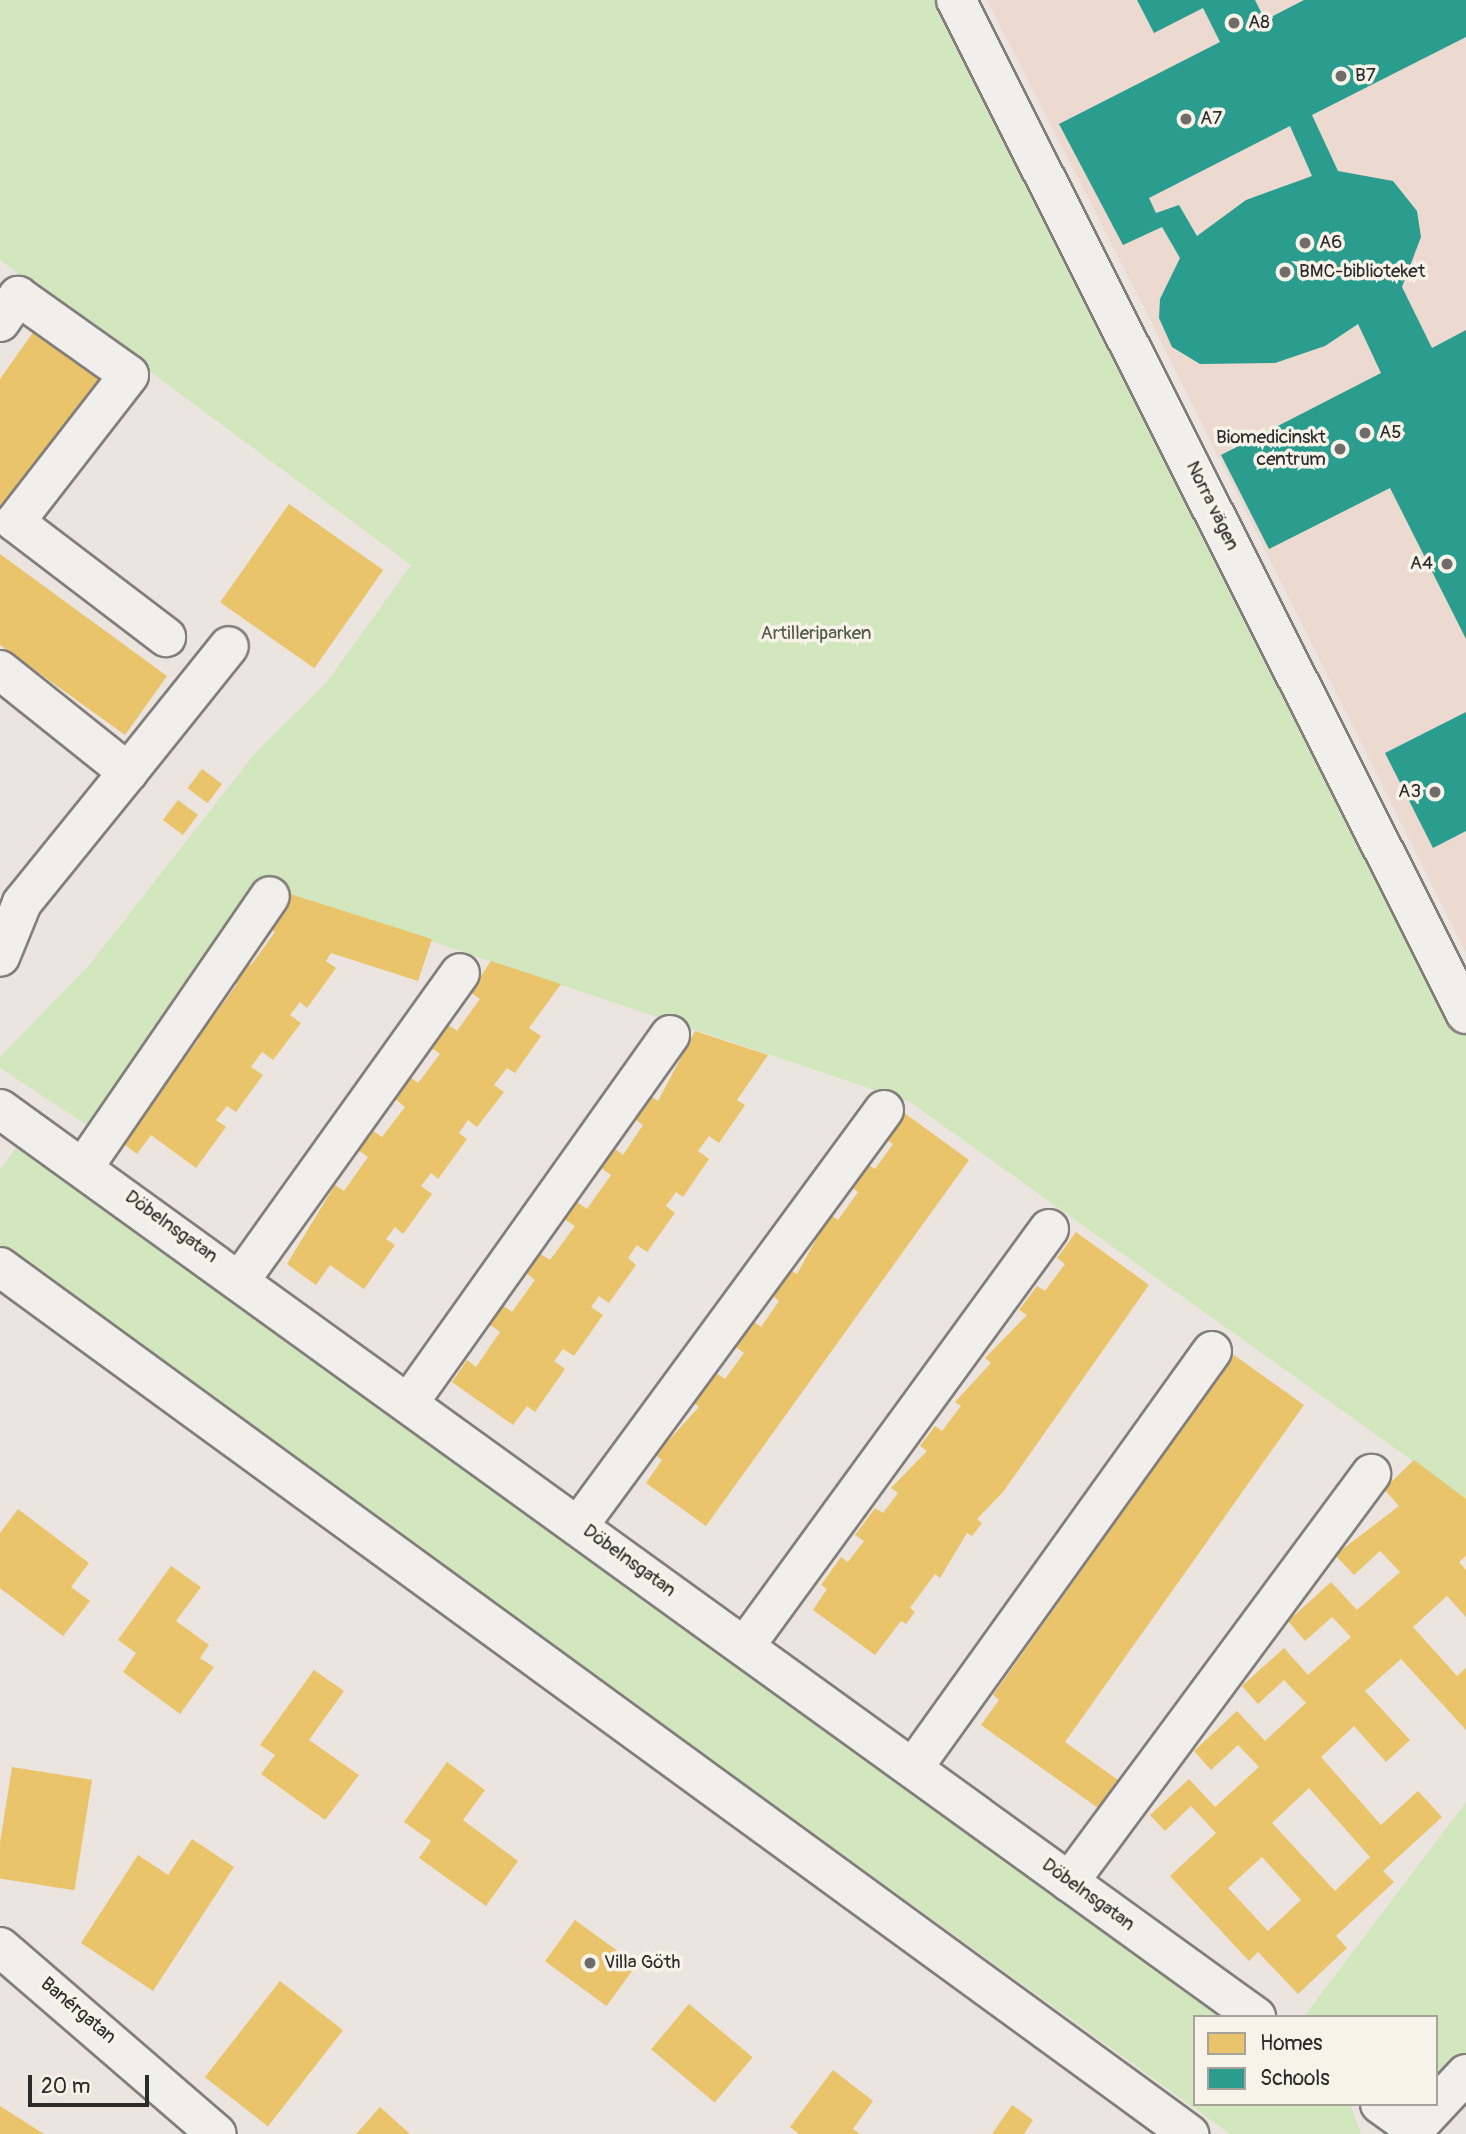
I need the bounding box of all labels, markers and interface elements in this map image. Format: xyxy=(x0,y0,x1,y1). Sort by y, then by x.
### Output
place label: A8 xyxy=(1248,12,1270,34)
marker: A8 xyxy=(1226,15,1242,31)
place label: B7 xyxy=(1355,65,1376,87)
marker: B7 xyxy=(1333,68,1349,84)
place label: A7 xyxy=(1200,108,1222,130)
marker: A7 xyxy=(1178,111,1194,127)
place label: A6 xyxy=(1319,232,1342,254)
marker: A6 xyxy=(1297,235,1313,251)
place label: BMC-biblioteket xyxy=(1299,261,1425,283)
marker: BMC-biblioteket xyxy=(1277,264,1293,280)
place label: A5 xyxy=(1379,422,1402,444)
marker: A5 xyxy=(1357,425,1373,441)
place label: Biomedicinskt centrum xyxy=(1216,427,1326,471)
marker: Biomedicinskt centrum xyxy=(1332,441,1348,457)
street label: Norra vägen xyxy=(1181,458,1243,554)
place label: A4 xyxy=(1410,553,1433,575)
marker: A4 xyxy=(1439,556,1455,572)
park label: Artilleriparken xyxy=(761,623,871,645)
place label: A3 xyxy=(1398,781,1421,803)
marker: A3 xyxy=(1427,784,1443,800)
street label: Döbelnsgatan xyxy=(120,1186,222,1268)
street label: Döbelnsgatan xyxy=(578,1520,680,1602)
street label: Döbelnsgatan xyxy=(1037,1854,1139,1936)
place label: Villa Göth xyxy=(604,1952,680,1974)
marker: Villa Göth xyxy=(582,1955,598,1971)
street label: Banérgatan xyxy=(36,1973,120,2049)
legend xyxy=(1193,2015,1438,2106)
text: Homes xyxy=(1260,2030,1322,2057)
scale bar xyxy=(32,2060,152,2104)
text: Schools xyxy=(1260,2065,1330,2092)
text: 20 m xyxy=(41,2073,90,2100)

